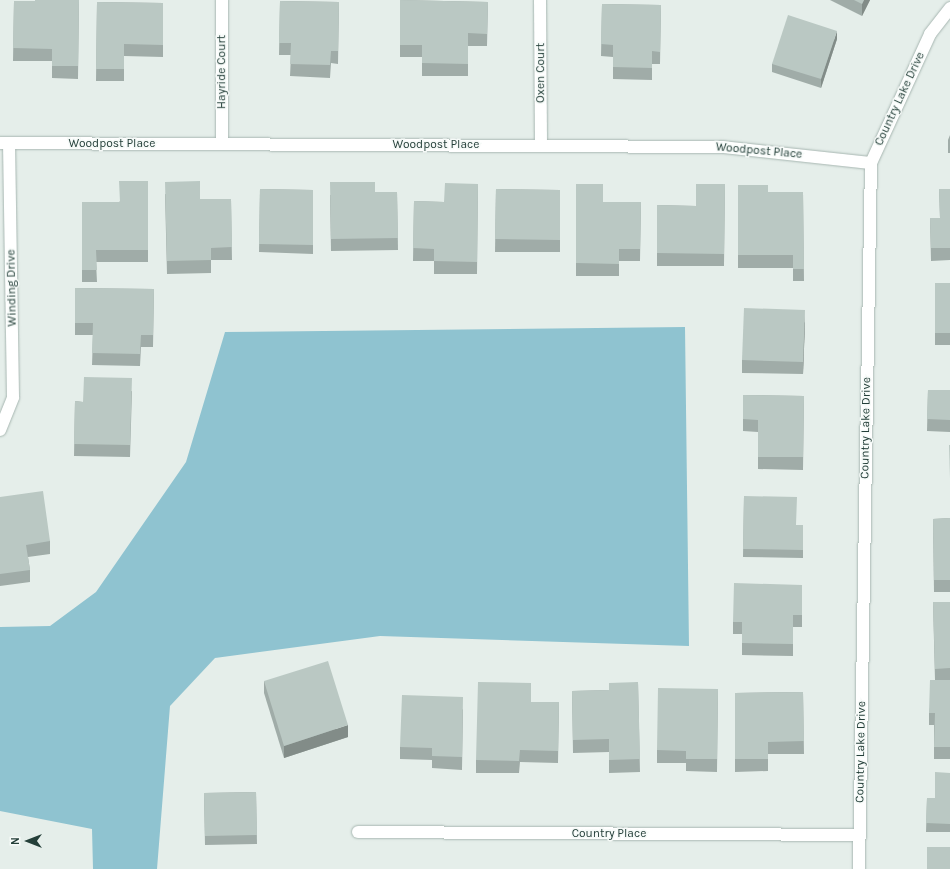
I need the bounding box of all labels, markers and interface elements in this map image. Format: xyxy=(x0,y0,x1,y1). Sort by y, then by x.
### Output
street label: Hayride Court xyxy=(215,35,229,109)
street label: Oxen Court xyxy=(534,43,548,103)
street label: Country Lake Drive xyxy=(872,50,928,148)
street label: Woodpost Place xyxy=(69,137,155,151)
street label: Woodpost Place xyxy=(393,138,479,152)
street label: Woodpost Place xyxy=(715,140,803,162)
street label: Winding Drive xyxy=(4,249,20,327)
street label: Country Lake Drive xyxy=(858,377,874,479)
street label: Country Lake Drive xyxy=(853,701,869,803)
north arrow xyxy=(8,821,48,861)
street label: Country Place xyxy=(572,827,646,841)
text: N xyxy=(9,837,22,845)

